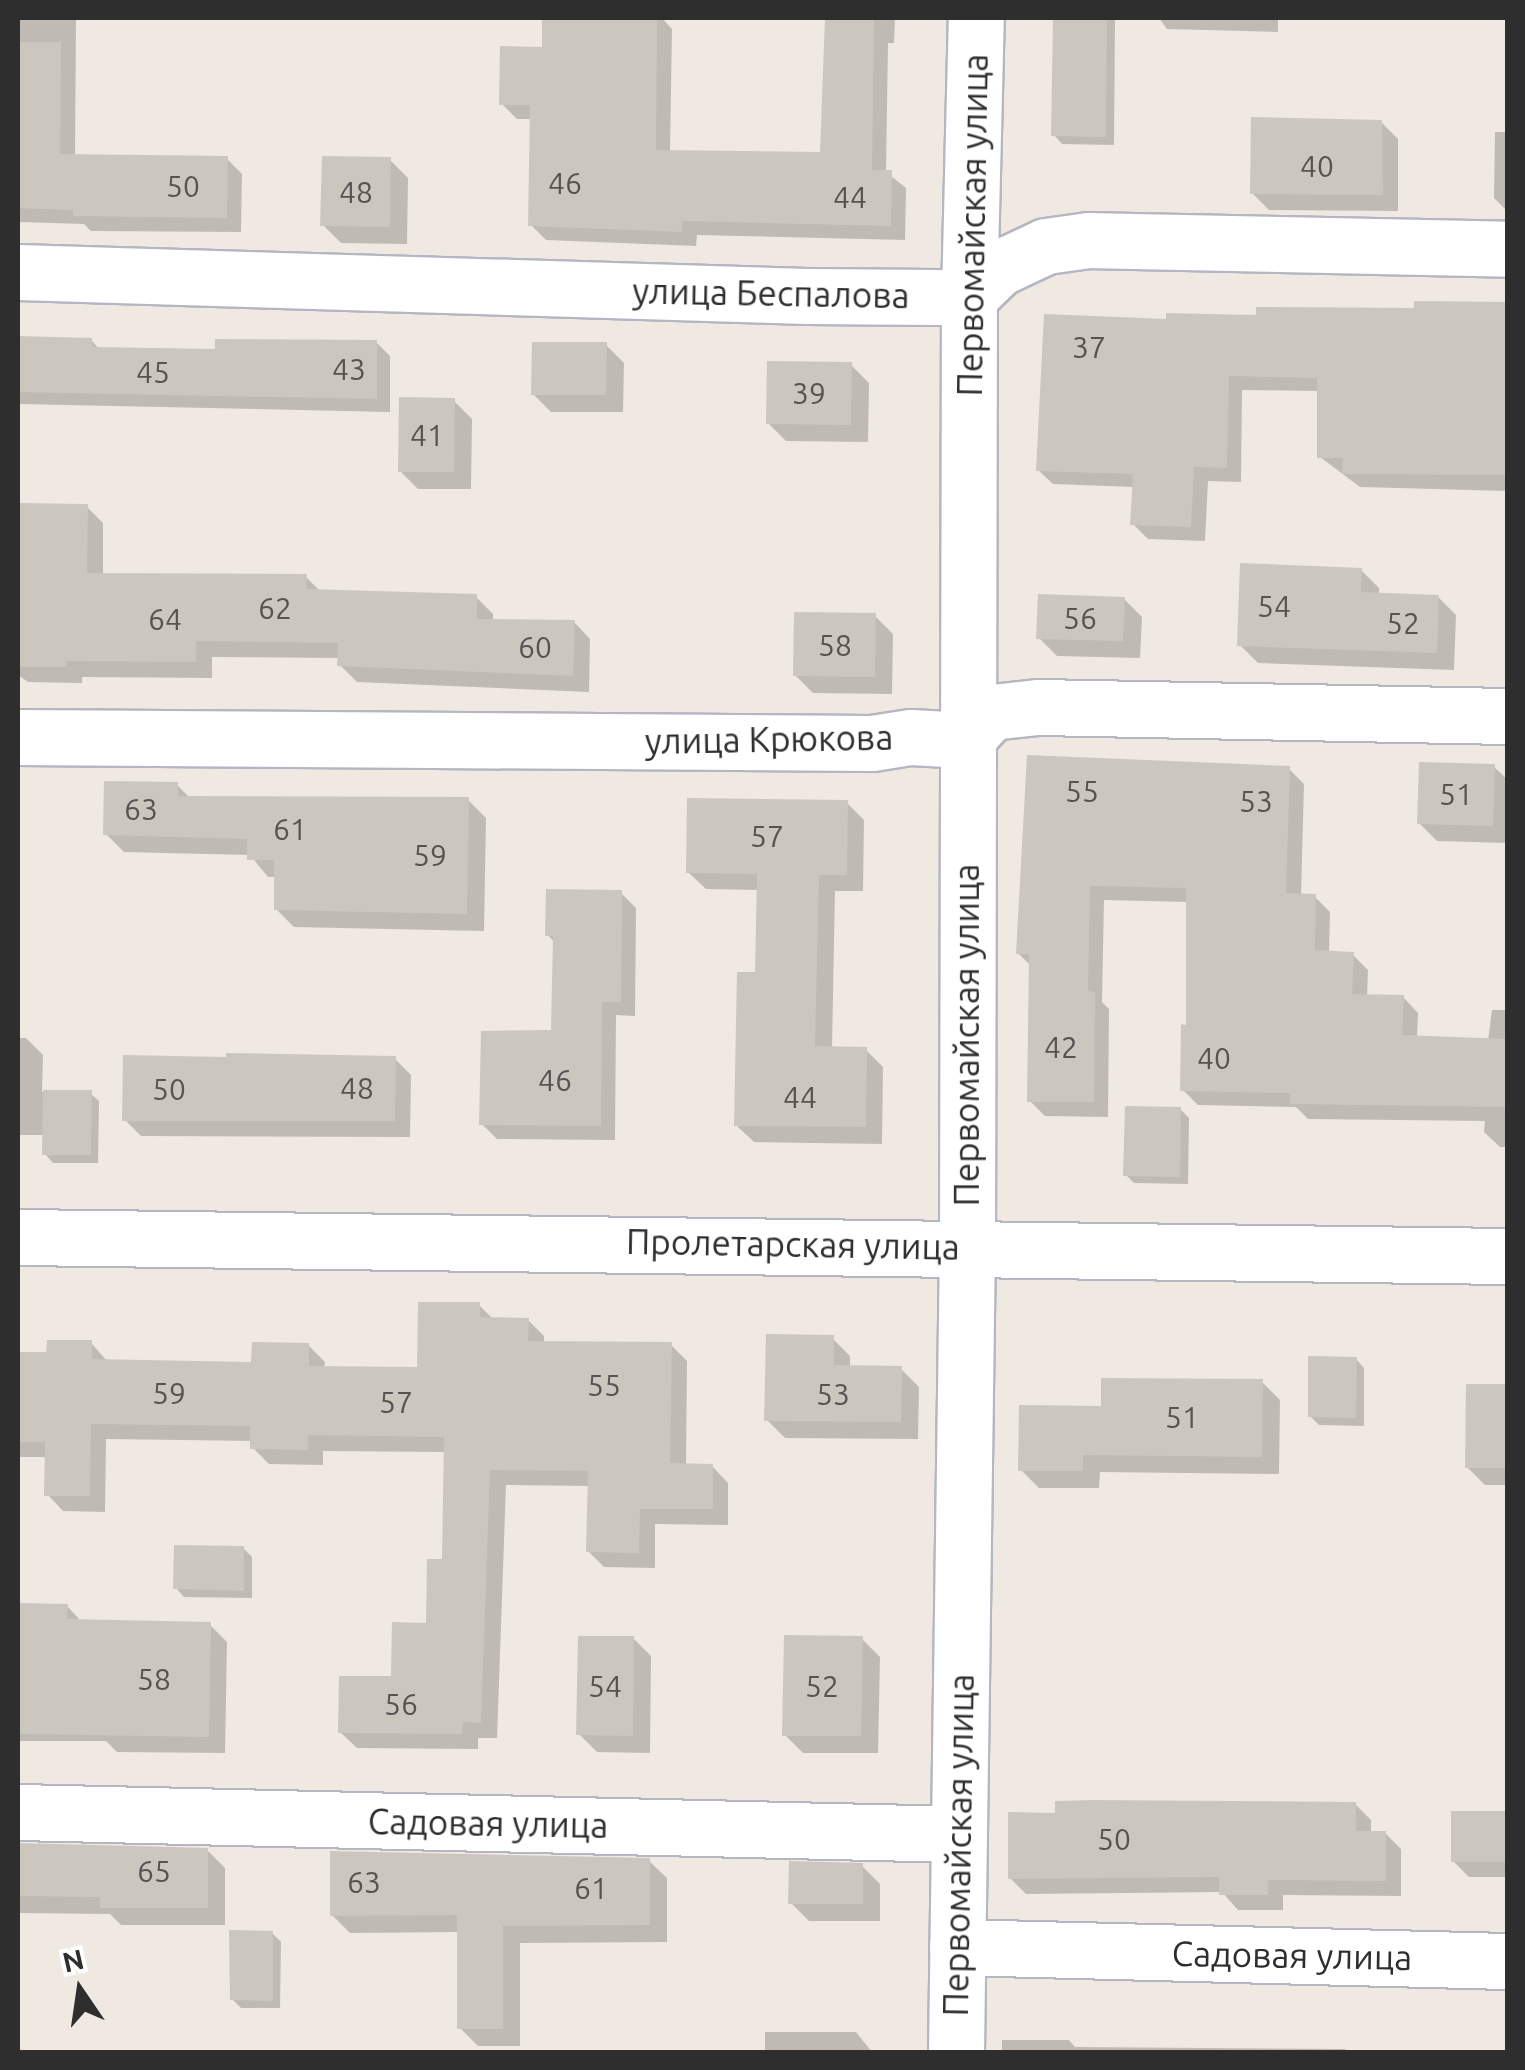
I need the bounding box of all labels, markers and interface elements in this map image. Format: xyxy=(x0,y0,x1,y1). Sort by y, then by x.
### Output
street label: Первомайская улица xyxy=(948,53,996,397)
house number: 40 xyxy=(1300,148,1334,184)
house number: 46 xyxy=(548,165,582,201)
house number: 50 xyxy=(166,168,200,204)
house number: 48 xyxy=(339,174,373,210)
house number: 44 xyxy=(833,179,867,215)
street label: улица Беспалова xyxy=(632,270,910,316)
house number: 37 xyxy=(1072,329,1106,365)
house number: 43 xyxy=(332,351,366,387)
house number: 45 xyxy=(136,354,170,390)
house number: 39 xyxy=(792,375,826,411)
house number: 41 xyxy=(410,417,444,453)
house number: 54 xyxy=(1257,588,1291,624)
house number: 62 xyxy=(258,590,292,626)
house number: 56 xyxy=(1063,600,1097,636)
house number: 64 xyxy=(148,601,182,637)
house number: 52 xyxy=(1386,605,1420,641)
house number: 58 xyxy=(818,627,852,663)
house number: 60 xyxy=(518,629,552,665)
street label: улица Крюкова xyxy=(644,716,894,762)
house number: 55 xyxy=(1065,773,1099,809)
house number: 51 xyxy=(1439,776,1473,812)
house number: 53 xyxy=(1239,783,1273,819)
house number: 63 xyxy=(124,791,158,827)
house number: 61 xyxy=(273,811,307,847)
house number: 57 xyxy=(750,818,784,854)
house number: 59 xyxy=(413,837,447,873)
street label: Первомайская улица xyxy=(945,864,987,1206)
house number: 42 xyxy=(1044,1029,1078,1065)
house number: 40 xyxy=(1197,1040,1231,1076)
house number: 46 xyxy=(538,1062,572,1098)
house number: 48 xyxy=(340,1070,374,1106)
house number: 50 xyxy=(152,1071,186,1107)
house number: 44 xyxy=(783,1079,817,1115)
street label: Пролетарская улица xyxy=(626,1220,960,1268)
house number: 55 xyxy=(587,1367,621,1403)
house number: 59 xyxy=(152,1375,186,1411)
house number: 53 xyxy=(816,1376,850,1412)
house number: 57 xyxy=(379,1384,413,1420)
house number: 51 xyxy=(1165,1399,1199,1435)
house number: 58 xyxy=(137,1661,171,1697)
house number: 54 xyxy=(588,1668,622,1704)
house number: 52 xyxy=(805,1668,839,1704)
street label: Первомайская улица xyxy=(934,1673,982,2017)
house number: 56 xyxy=(384,1686,418,1722)
street label: Садовая улица xyxy=(367,1800,609,1846)
house number: 50 xyxy=(1097,1821,1131,1857)
house number: 65 xyxy=(137,1853,171,1889)
house number: 63 xyxy=(347,1864,381,1900)
house number: 61 xyxy=(574,1870,608,1906)
street label: Садовая улица xyxy=(1171,1932,1413,1978)
north arrow xyxy=(30,1940,130,2040)
text: N xyxy=(59,1943,87,1978)

